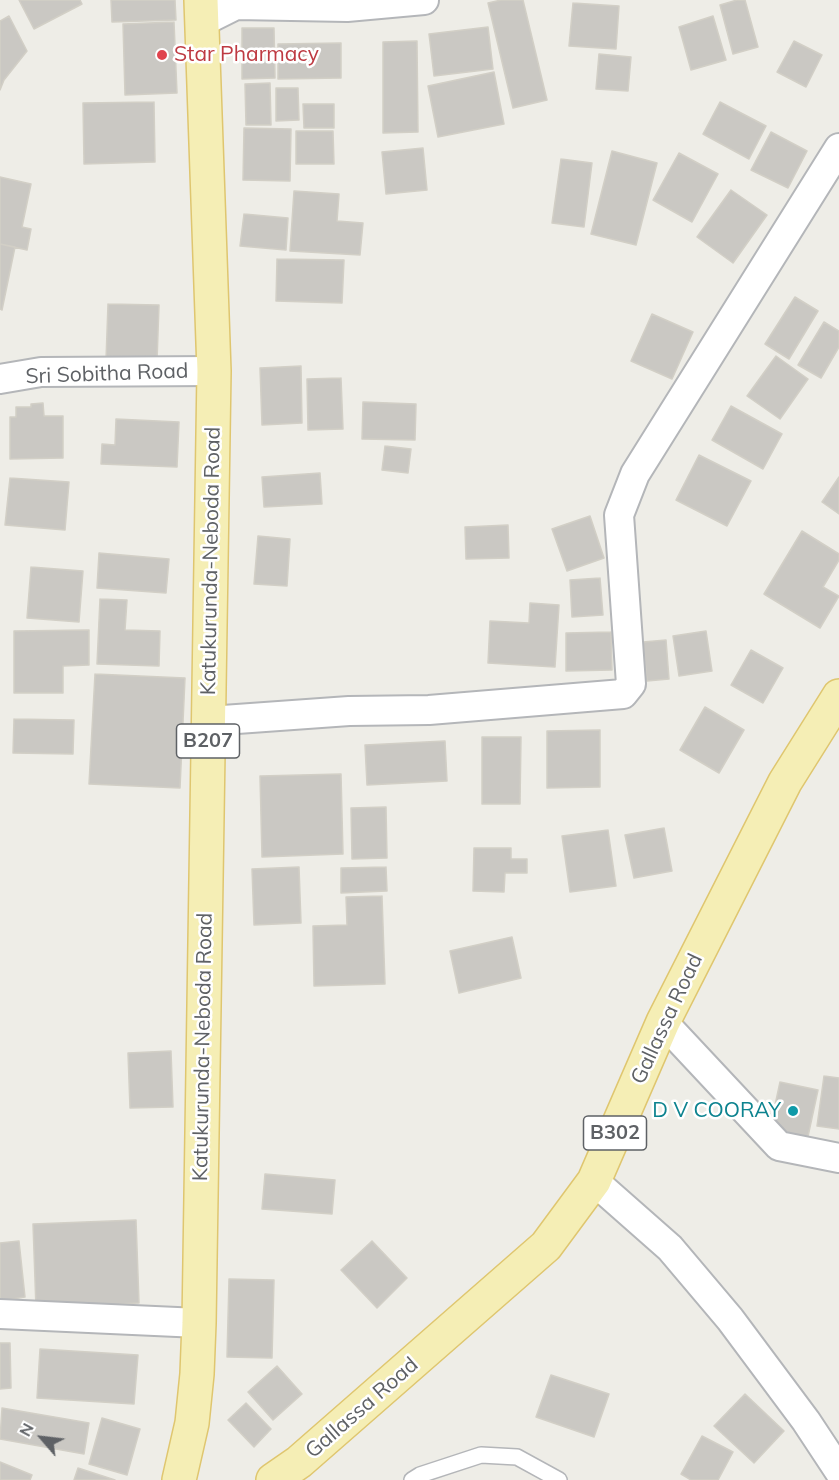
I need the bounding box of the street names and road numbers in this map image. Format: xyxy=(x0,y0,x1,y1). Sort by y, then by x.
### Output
street label: Sri Sobitha Road xyxy=(25,359,189,389)
street label: Katukurunda-Neboda Road xyxy=(196,427,226,695)
road number: B207 xyxy=(176,724,240,758)
street label: Katukurunda-Neboda Road xyxy=(188,913,218,1181)
street label: Gallassa Road xyxy=(626,950,708,1088)
road number: B302 xyxy=(584,1116,646,1150)
street label: Gallassa Road xyxy=(301,1352,423,1464)

